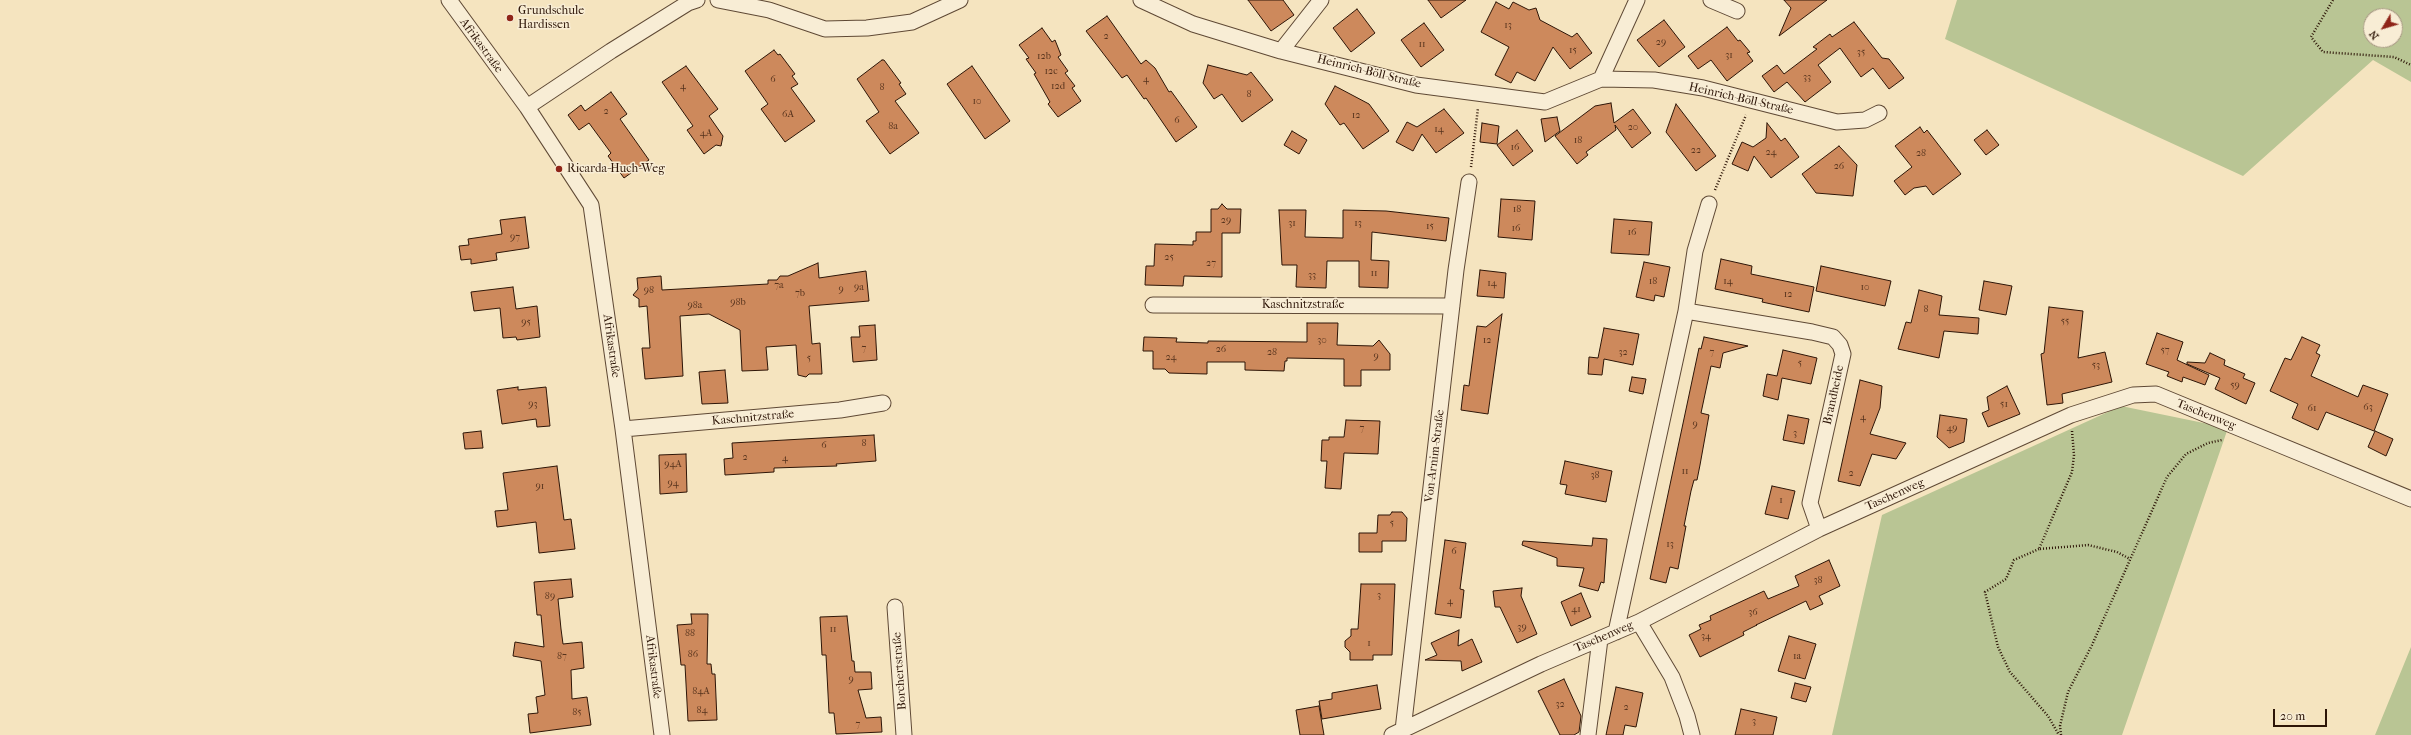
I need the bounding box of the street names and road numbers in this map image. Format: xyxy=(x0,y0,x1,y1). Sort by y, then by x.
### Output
street label: Afrikastraße xyxy=(456,16,506,76)
street label: Heinrich-Böll-Straße xyxy=(1316,52,1422,92)
street label: Heinrich-Böll-Straße xyxy=(1687,80,1795,118)
street label: Kaschnitzstraße xyxy=(1262,298,1344,312)
street label: Afrikastraße xyxy=(599,313,623,379)
street label: Brandheide xyxy=(1821,364,1847,426)
street label: Taschenweg xyxy=(2174,397,2238,433)
street label: Kaschnitzstraße xyxy=(711,407,795,429)
street label: Von-Arnim-Straße xyxy=(1422,409,1448,503)
street label: Taschenweg xyxy=(1863,476,1927,514)
street label: Taschenweg xyxy=(1572,618,1636,656)
street label: Borchertstraße xyxy=(890,632,910,710)
street label: Afrikastraße xyxy=(642,634,664,700)

